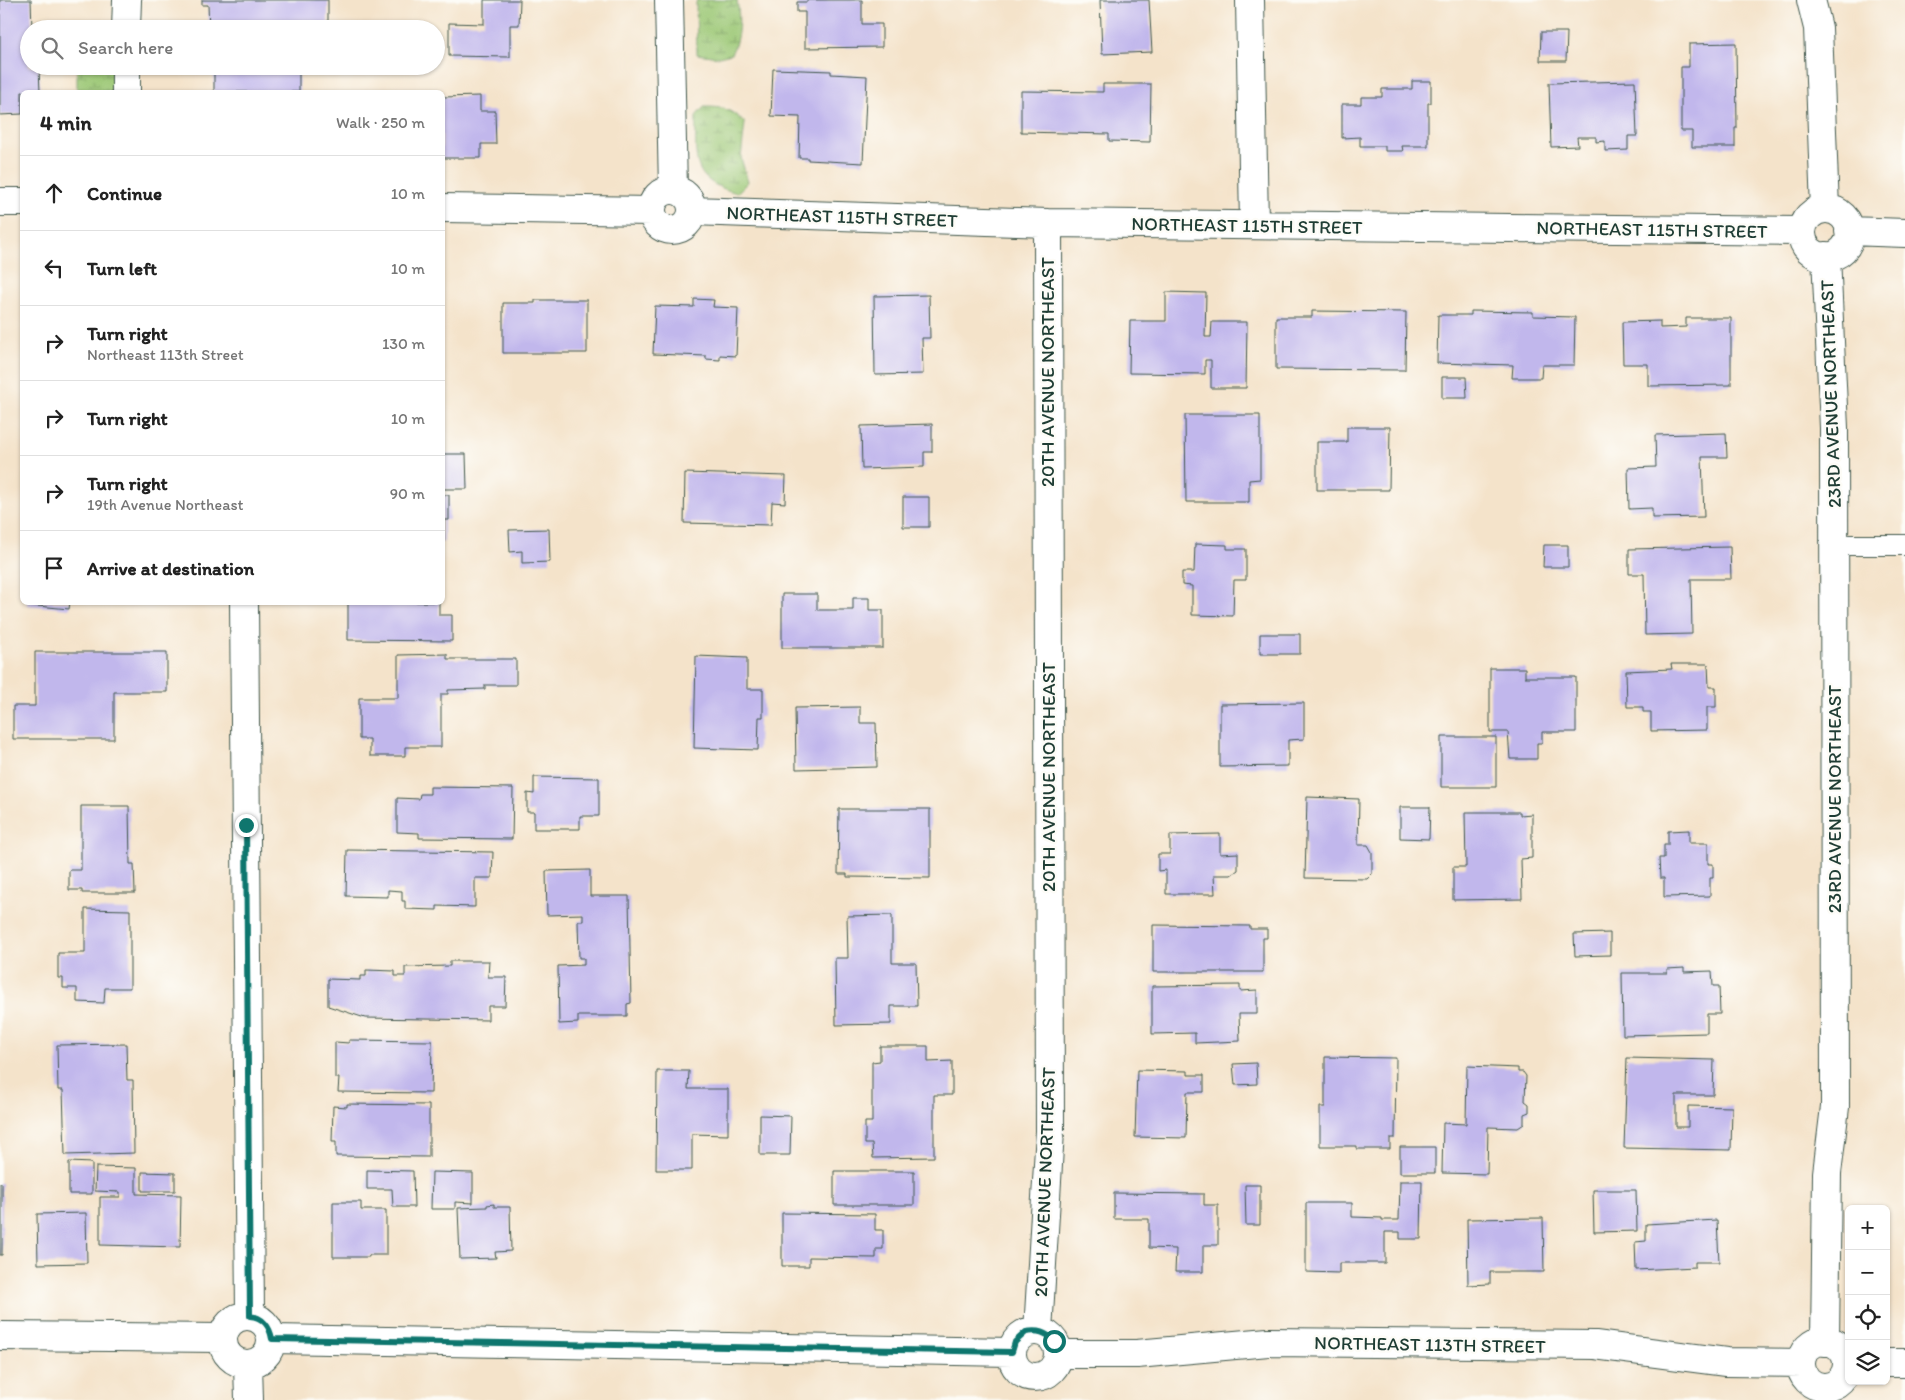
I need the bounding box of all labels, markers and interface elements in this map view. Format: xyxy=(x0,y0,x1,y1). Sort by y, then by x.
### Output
search box xyxy=(20,20,445,75)
icon: search xyxy=(38,34,66,62)
text: Search here xyxy=(78,36,173,59)
text: 4 min xyxy=(40,110,92,135)
text: Walk · 250 m xyxy=(336,113,425,132)
icon: ahead xyxy=(40,179,68,207)
text: Continue xyxy=(87,182,162,205)
text: 10 m xyxy=(391,184,425,203)
street label: NORTHEAST 115TH STREET xyxy=(726,201,958,232)
street label: NORTHEAST 115TH STREET xyxy=(1131,212,1363,239)
street label: NORTHEAST 115TH STREET xyxy=(1536,216,1768,243)
icon: left xyxy=(40,254,68,282)
text: Turn left xyxy=(87,257,157,280)
street label: 20TH AVENUE NORTHEAST xyxy=(1036,257,1059,487)
text: 10 m xyxy=(391,259,425,278)
street label: 23RD AVENUE NORTHEAST xyxy=(1815,279,1846,509)
text: Turn right xyxy=(87,322,168,345)
icon: right xyxy=(40,329,68,357)
text: 130 m xyxy=(382,334,425,353)
text: Northeast 113th Street xyxy=(87,345,244,364)
icon: right xyxy=(40,404,68,432)
text: Turn right xyxy=(87,407,168,430)
text: 10 m xyxy=(391,409,425,428)
text: Turn right xyxy=(87,472,168,495)
icon: right xyxy=(40,479,68,507)
text: 90 m xyxy=(390,484,425,503)
text: 19th Avenue Northeast xyxy=(87,495,244,514)
icon: arrive xyxy=(40,554,68,582)
text: Arrive at destination xyxy=(87,557,254,580)
street label: 20TH AVENUE NORTHEAST xyxy=(1037,662,1060,892)
street label: 23RD AVENUE NORTHEAST xyxy=(1823,684,1846,913)
route end xyxy=(235,814,258,837)
street label: 20TH AVENUE NORTHEAST xyxy=(1029,1066,1060,1297)
map controls xyxy=(1845,1205,1890,1385)
button: + xyxy=(1845,1205,1890,1250)
button: − xyxy=(1845,1250,1890,1295)
button: locate xyxy=(1845,1295,1890,1340)
route start xyxy=(1043,1330,1066,1353)
street label: NORTHEAST 113TH STREET xyxy=(1314,1331,1546,1358)
button: layers xyxy=(1845,1340,1890,1385)

